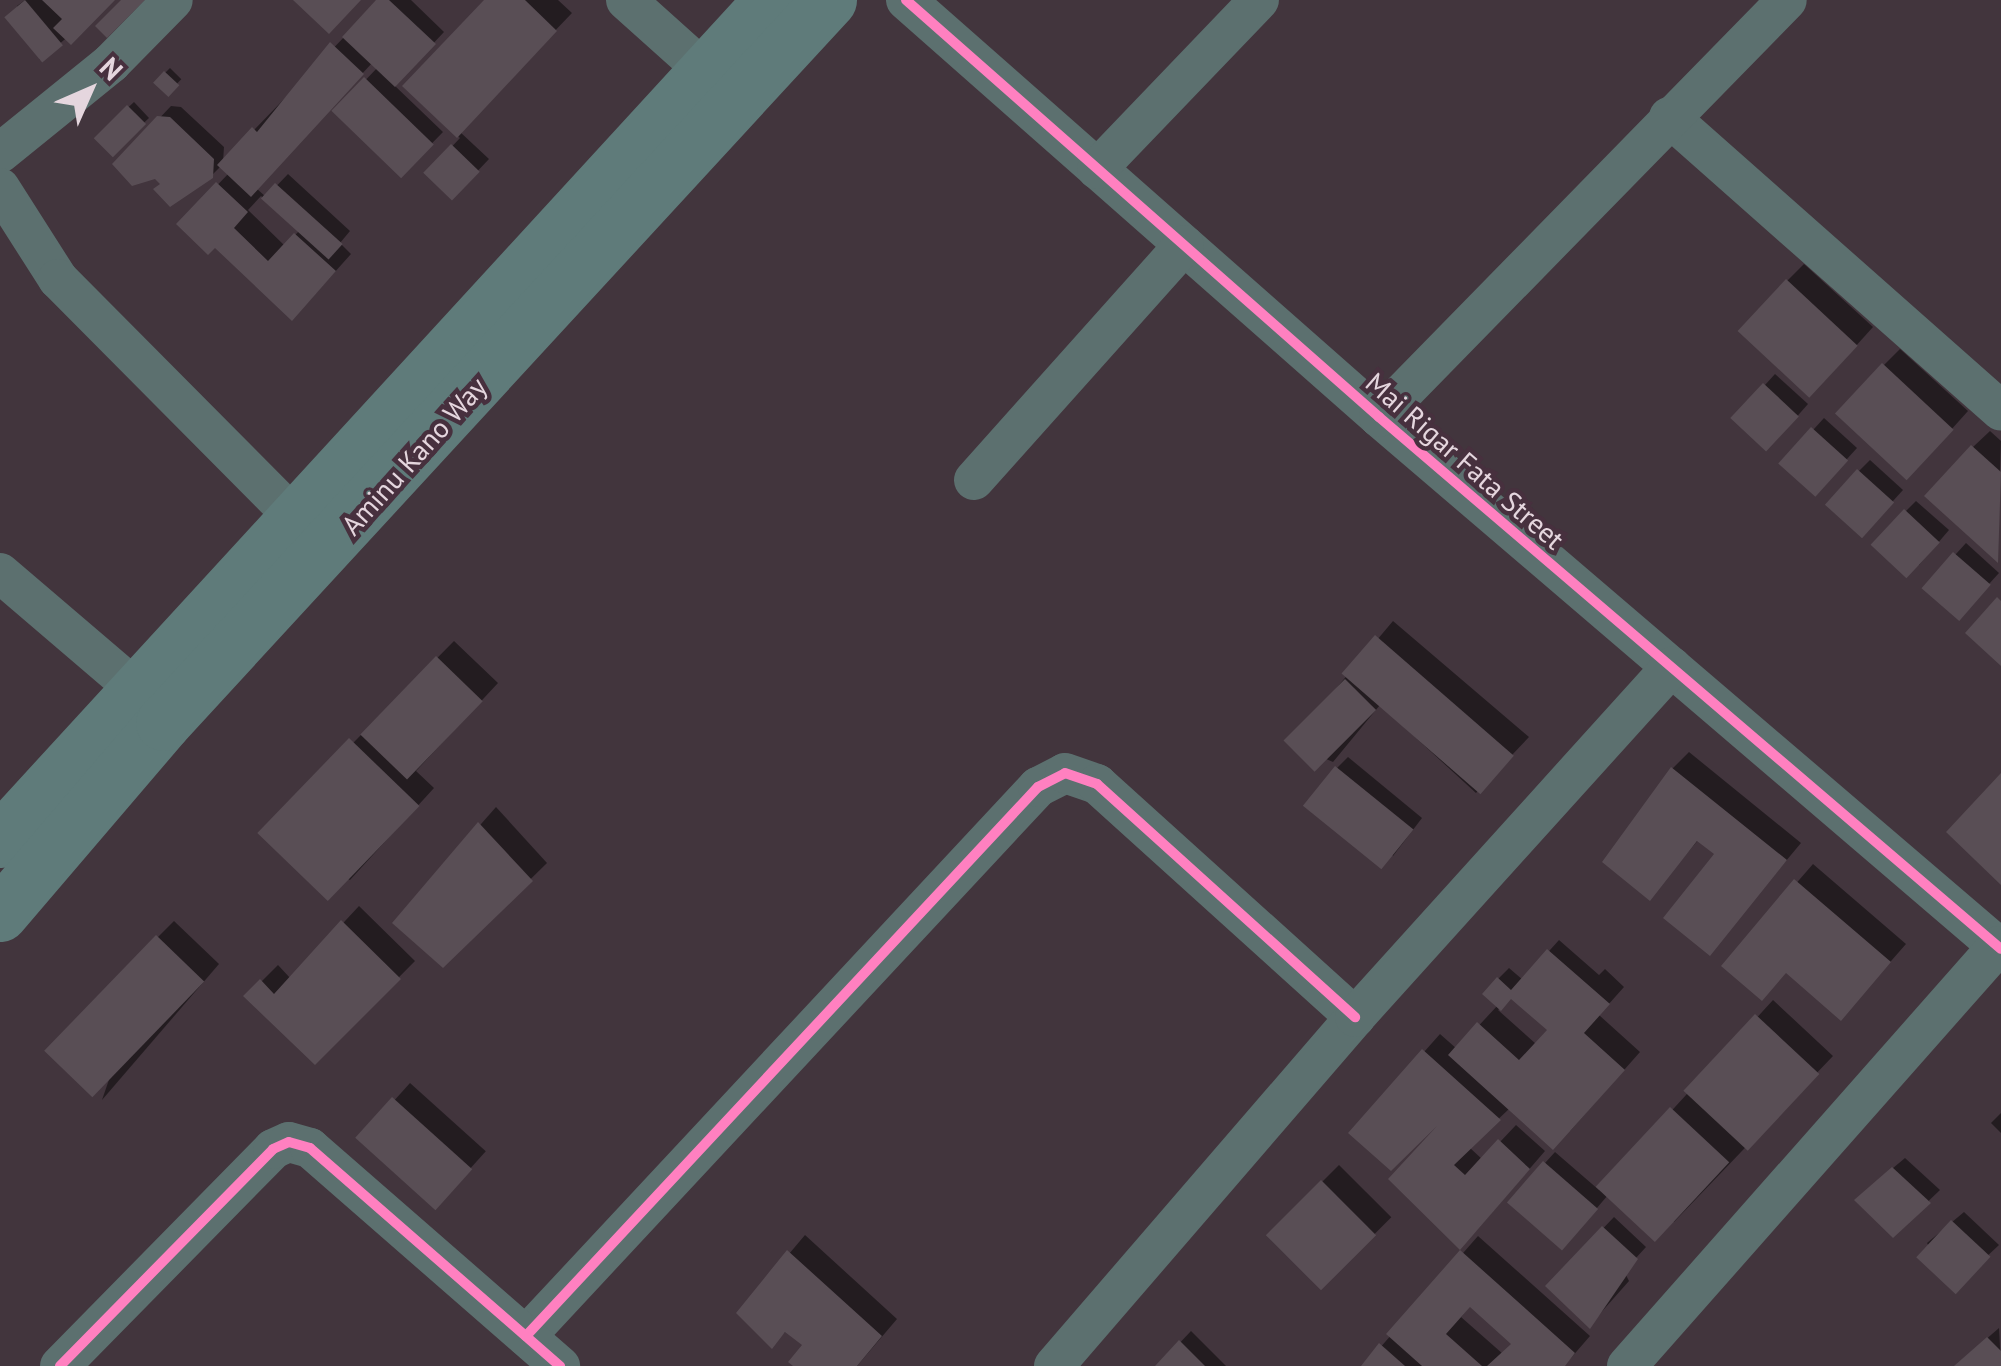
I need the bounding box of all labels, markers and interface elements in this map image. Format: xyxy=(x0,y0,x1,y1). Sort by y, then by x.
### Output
north arrow xyxy=(40,40,140,140)
text: N xyxy=(92,49,131,88)
street label: Mai Rigar Fata Street xyxy=(1359,366,1571,556)
street label: Aminu Kano Way xyxy=(334,370,494,542)

